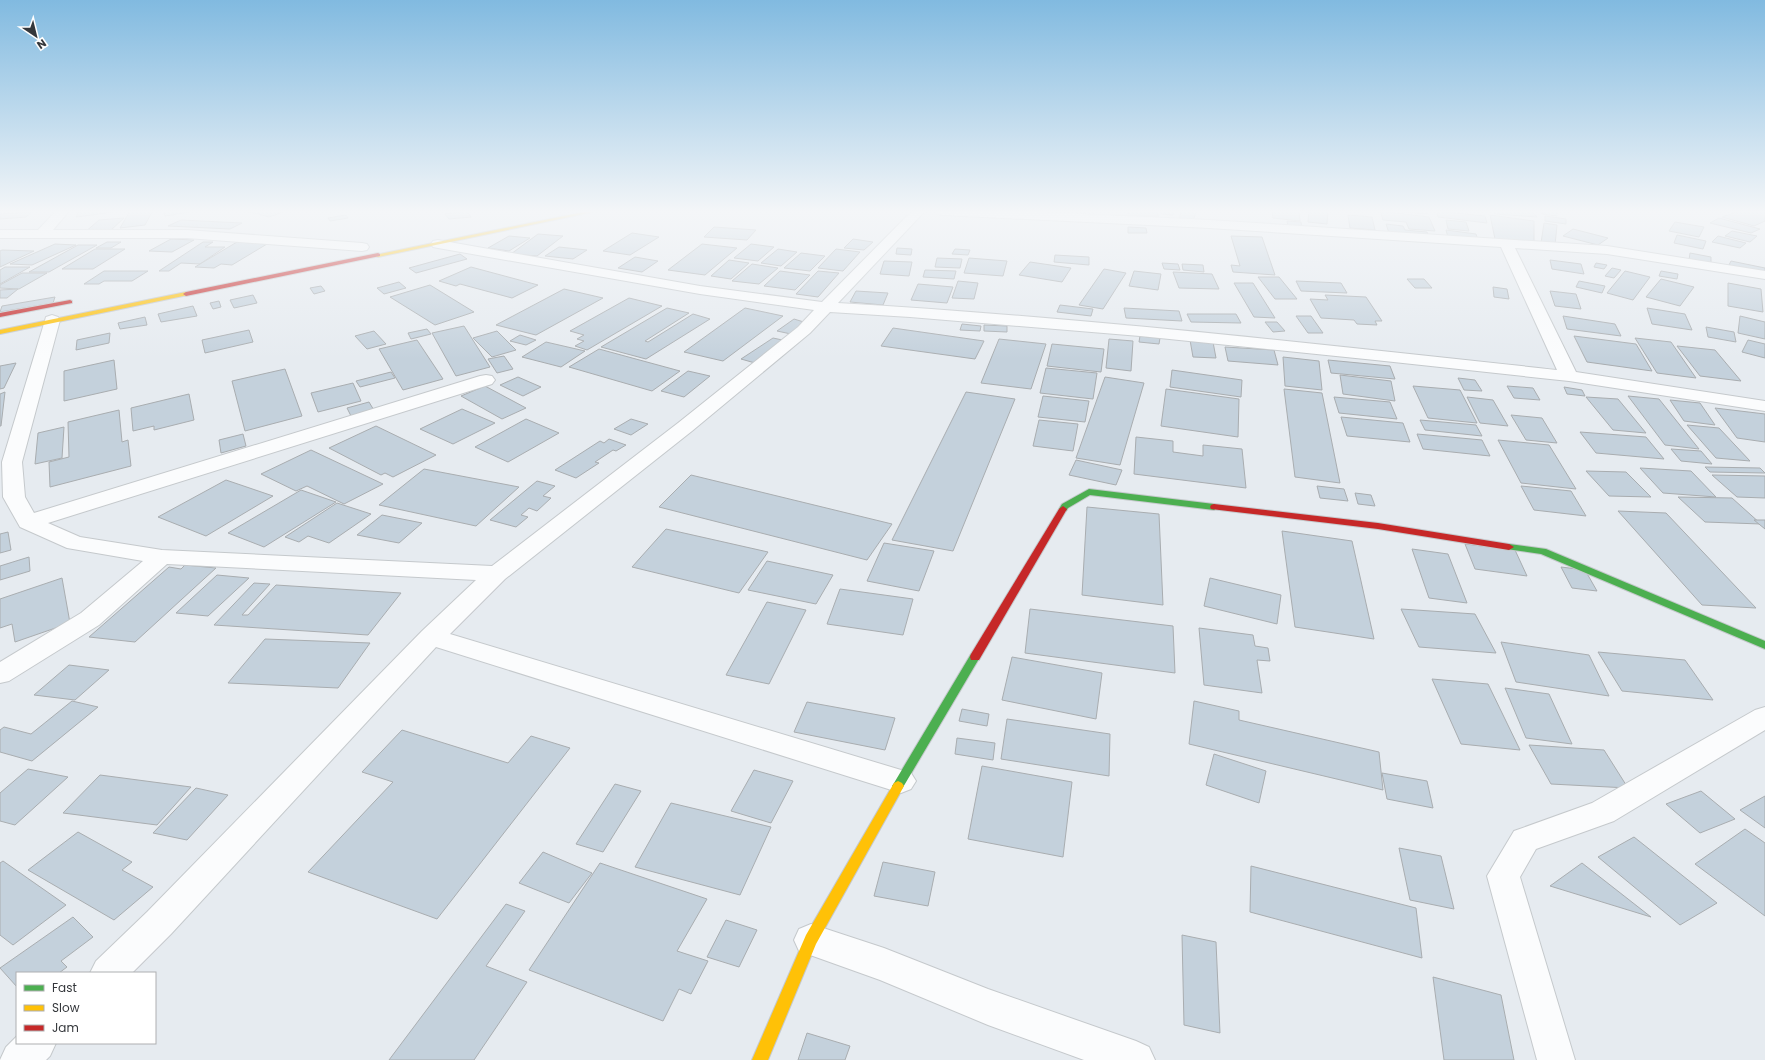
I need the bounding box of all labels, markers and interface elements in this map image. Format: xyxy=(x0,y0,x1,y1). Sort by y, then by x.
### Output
north arrow xyxy=(16,16,56,56)
text: N xyxy=(34,35,50,53)
legend xyxy=(16,972,156,1044)
text: Fast xyxy=(52,979,77,996)
text: Slow xyxy=(52,999,80,1016)
text: Jam xyxy=(52,1019,79,1036)

